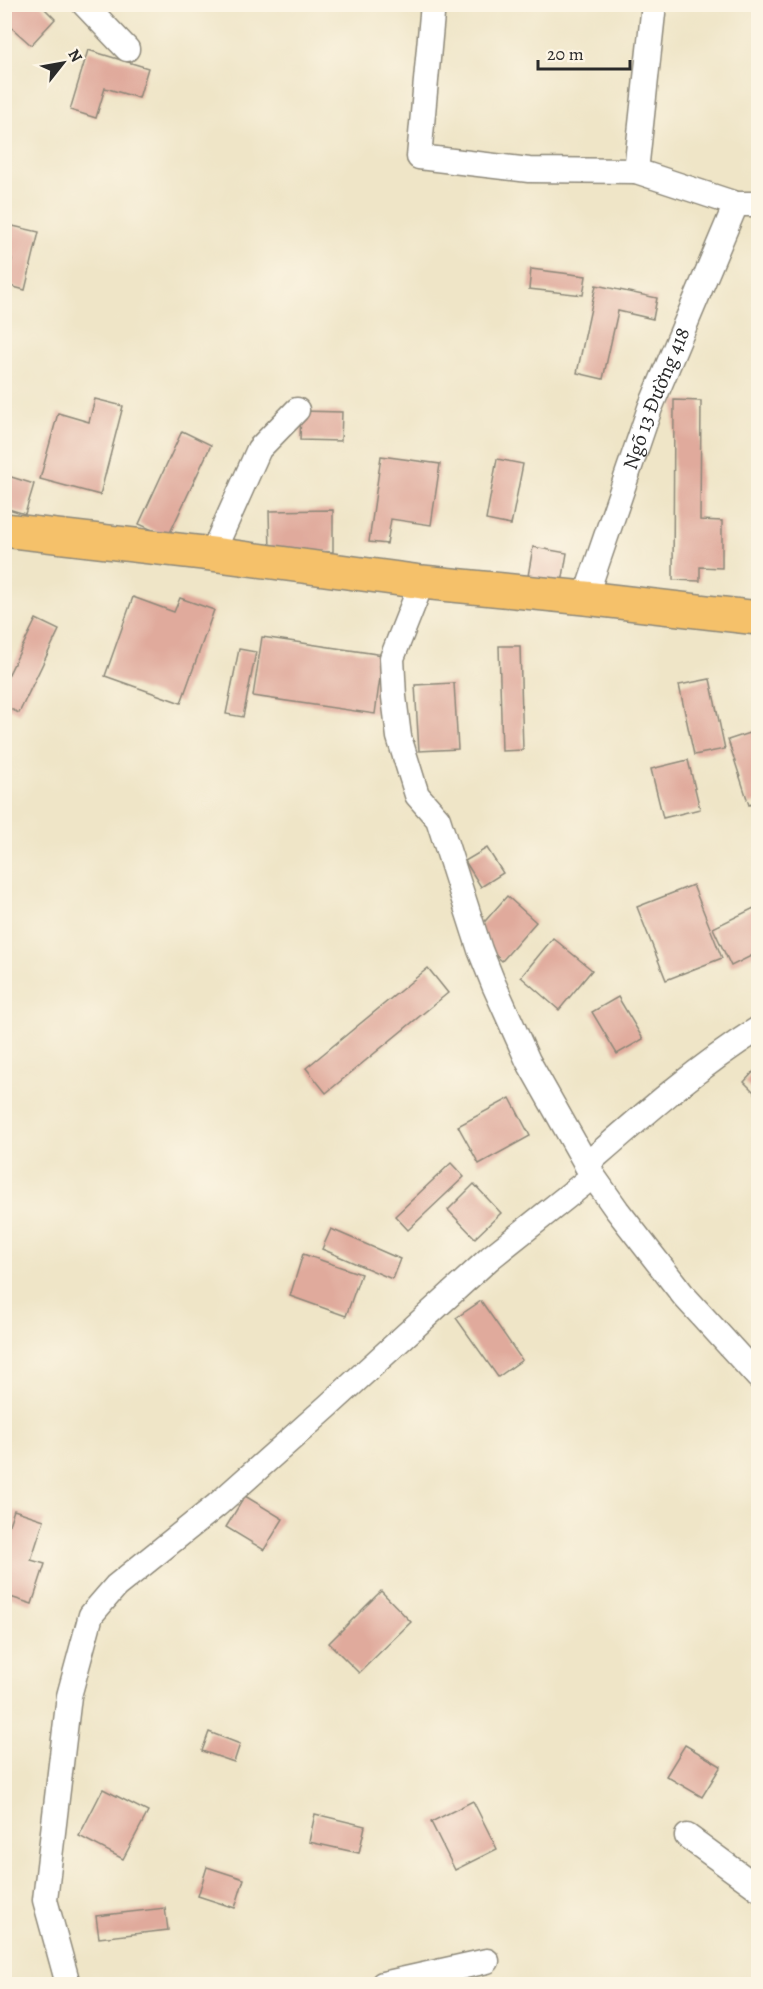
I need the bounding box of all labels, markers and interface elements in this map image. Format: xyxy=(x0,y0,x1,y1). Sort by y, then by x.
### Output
north arrow xyxy=(33,33,93,93)
scale bar xyxy=(538,33,630,71)
text: 20 m xyxy=(547,42,584,66)
text: N xyxy=(63,45,88,67)
street label: Ngõ 13 Đường 418 xyxy=(616,323,696,473)

